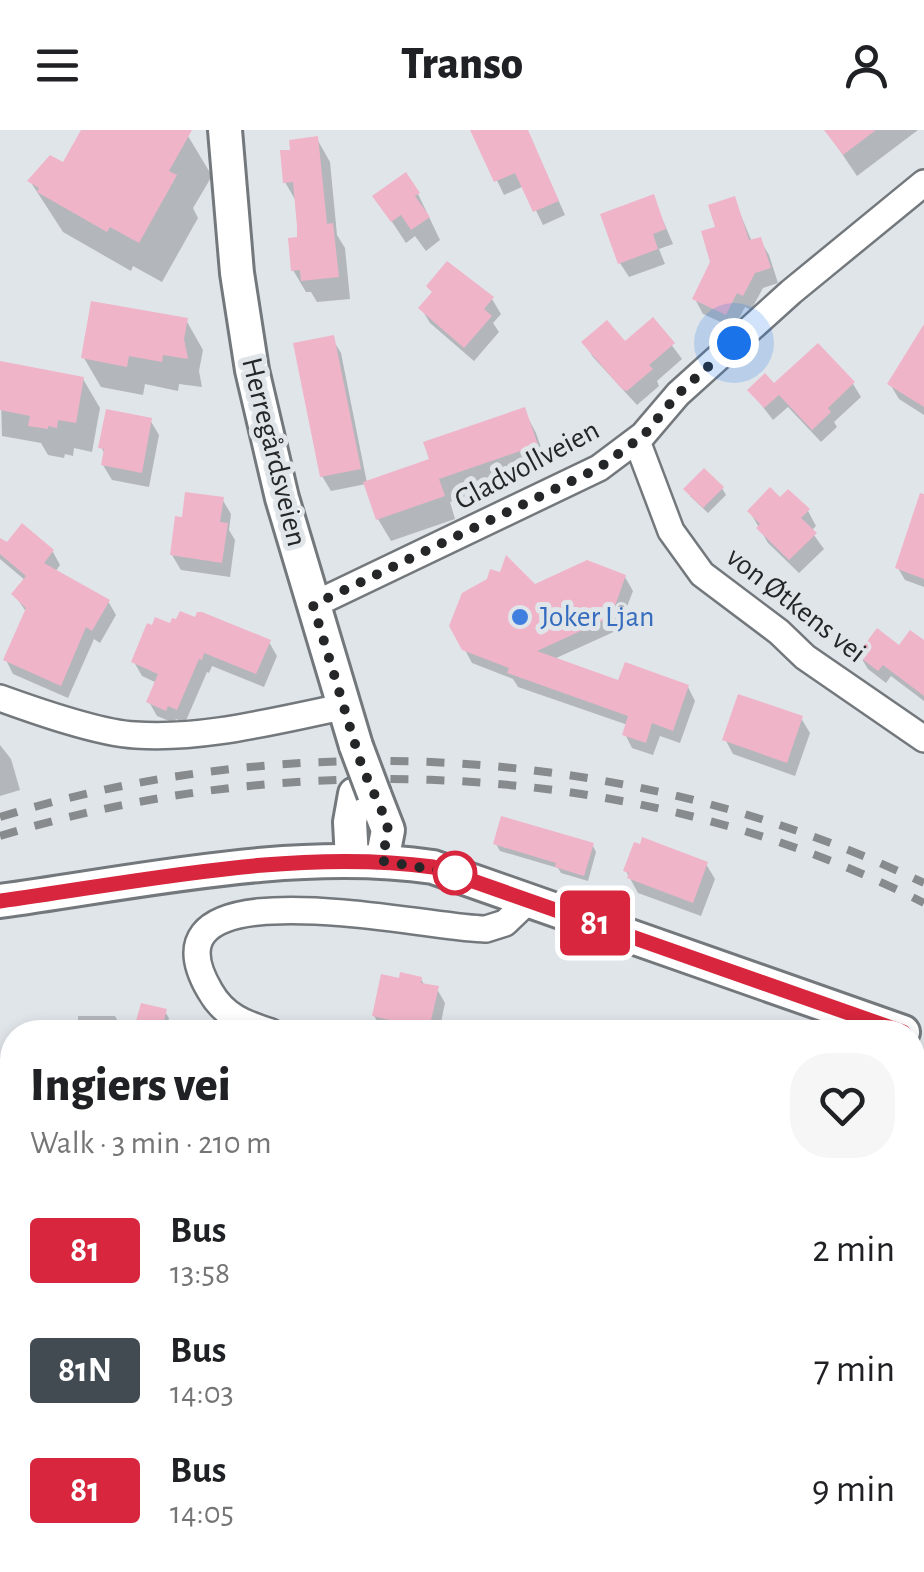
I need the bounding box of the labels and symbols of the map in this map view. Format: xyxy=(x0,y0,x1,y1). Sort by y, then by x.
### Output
your location xyxy=(709,318,759,368)
street label: Herregårdsveien xyxy=(236,355,312,549)
street label: Gladvollveien xyxy=(450,414,604,516)
street label: von Øtkens vei xyxy=(721,542,871,668)
place label: Joker Ljan xyxy=(540,602,655,632)
marker: Joker Ljan xyxy=(509,606,531,628)
unlabelled marker xyxy=(434,852,476,894)
line badge: 81 xyxy=(550,890,640,956)

